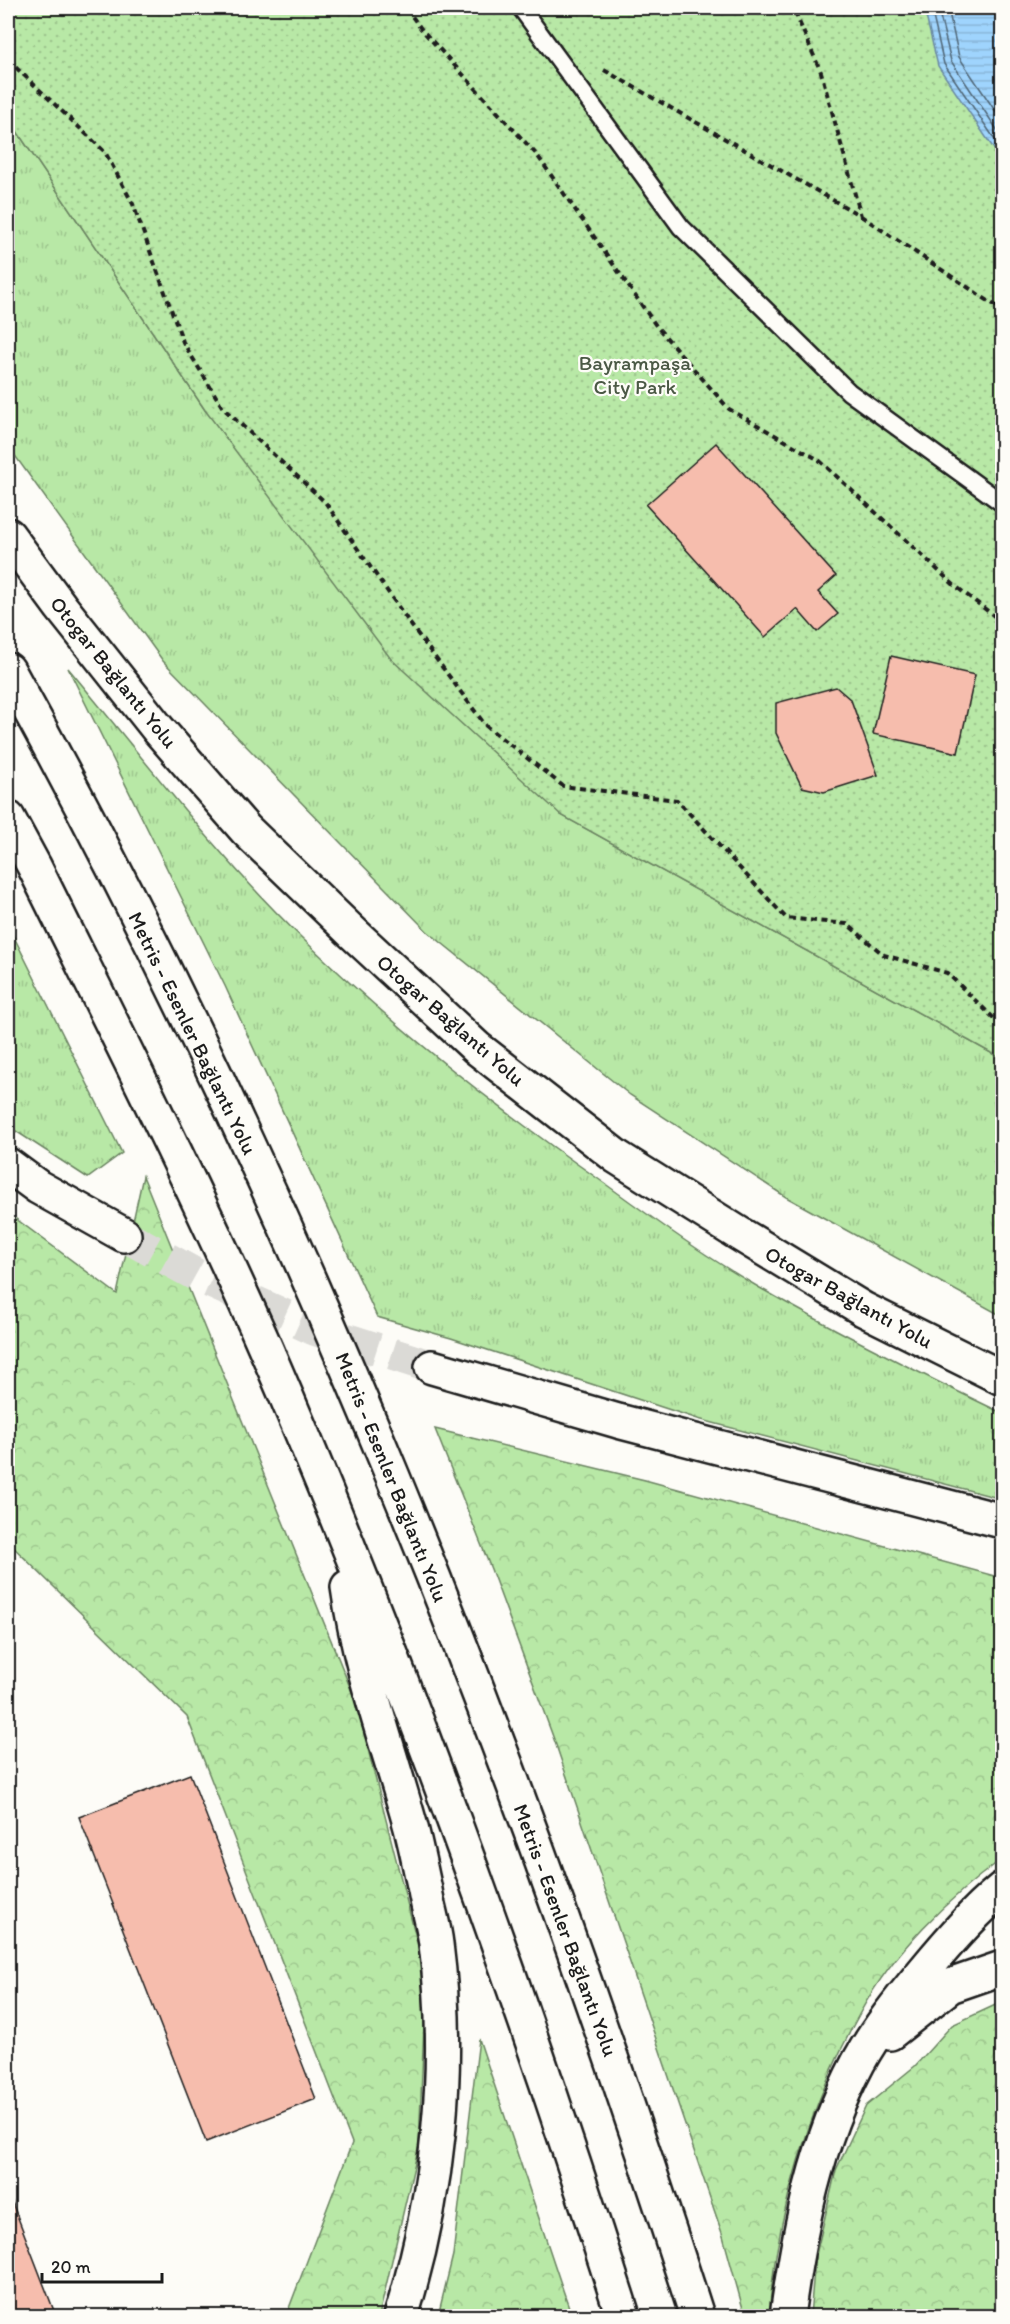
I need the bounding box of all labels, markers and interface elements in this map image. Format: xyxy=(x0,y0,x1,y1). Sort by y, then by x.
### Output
park label: Bayrampaşa City Park xyxy=(579,350,691,399)
street label: Otogar Bağlantı Yolu xyxy=(45,591,183,753)
street label: Metris - Esenler Bağlantı Yolu xyxy=(123,908,263,1158)
street label: Otogar Bağlantı Yolu xyxy=(372,949,530,1091)
street label: Otogar Bağlantı Yolu xyxy=(761,1240,937,1354)
street label: Metris - Esenler Bağlantı Yolu xyxy=(330,1349,454,1605)
street label: Metris - Esenler Bağlantı Yolu xyxy=(509,1800,623,2060)
scale bar xyxy=(42,2246,162,2284)
text: 20 m xyxy=(51,2256,91,2278)

